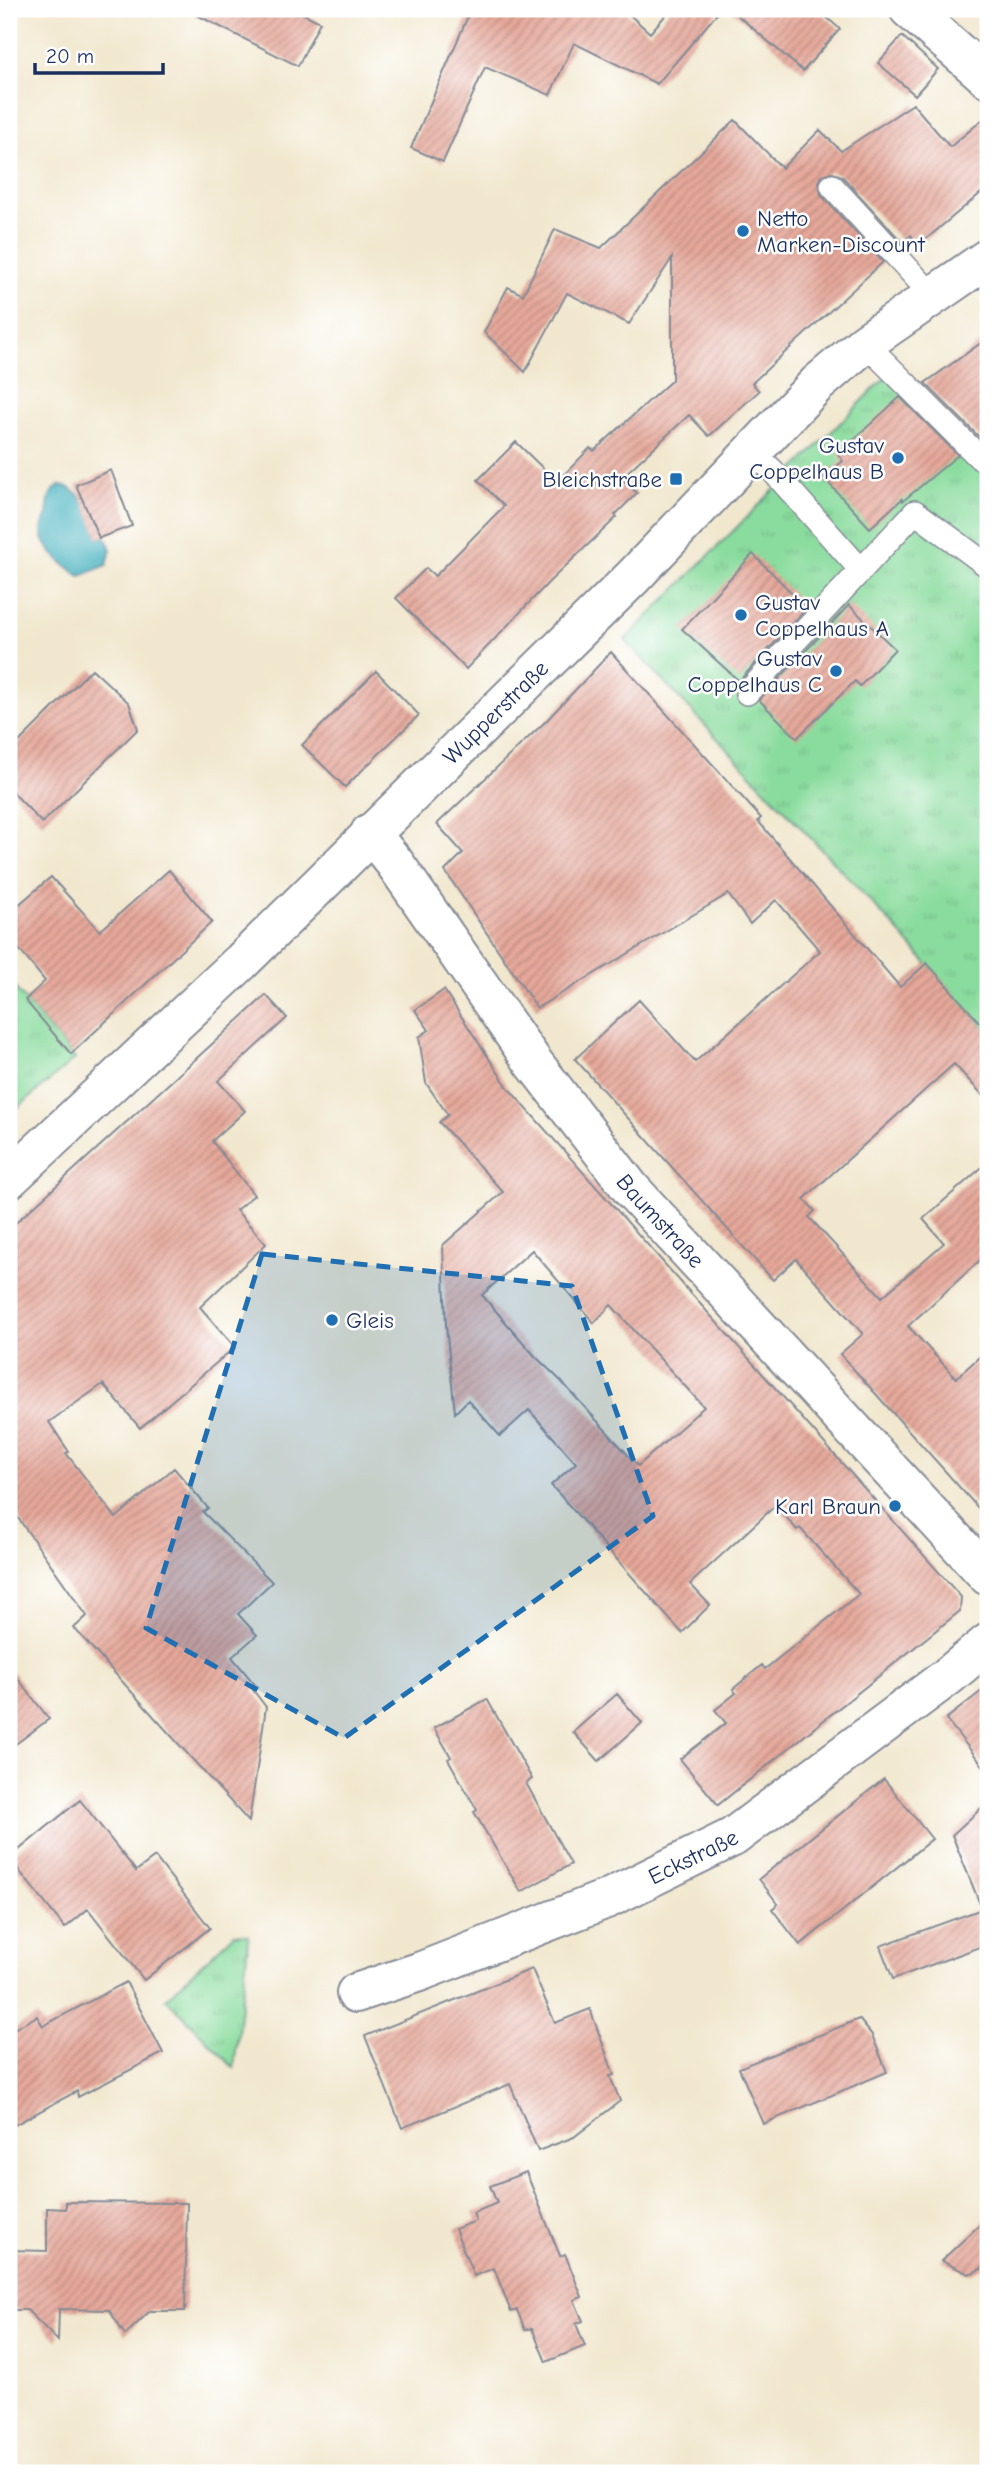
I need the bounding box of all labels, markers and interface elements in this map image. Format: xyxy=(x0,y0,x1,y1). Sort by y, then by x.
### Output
scale bar xyxy=(35,32,163,76)
text: 20 m xyxy=(46,44,94,68)
place label: Netto Marken-Discount xyxy=(757,205,926,258)
marker: Netto Marken-Discount xyxy=(735,223,751,239)
place label: Gustav Coppelhaus B xyxy=(749,432,884,485)
marker: Gustav Coppelhaus B xyxy=(890,450,906,466)
place label: Bleichstraße xyxy=(542,466,662,493)
marker: Bleichstraße xyxy=(668,471,684,487)
place label: Gustav Coppelhaus A xyxy=(755,589,889,642)
marker: Gustav Coppelhaus A xyxy=(733,607,749,623)
place label: Gustav Coppelhaus C xyxy=(687,645,822,698)
street label: Wupperstraße xyxy=(437,655,554,770)
marker: Gustav Coppelhaus C xyxy=(828,663,844,679)
street label: Baumstraße xyxy=(611,1169,710,1273)
place label: Gleis xyxy=(346,1307,394,1334)
marker: Gleis xyxy=(324,1312,340,1328)
place label: Karl Braun xyxy=(775,1493,881,1520)
marker: Karl Braun xyxy=(887,1498,903,1514)
street label: Eckstraße xyxy=(644,1823,742,1890)

